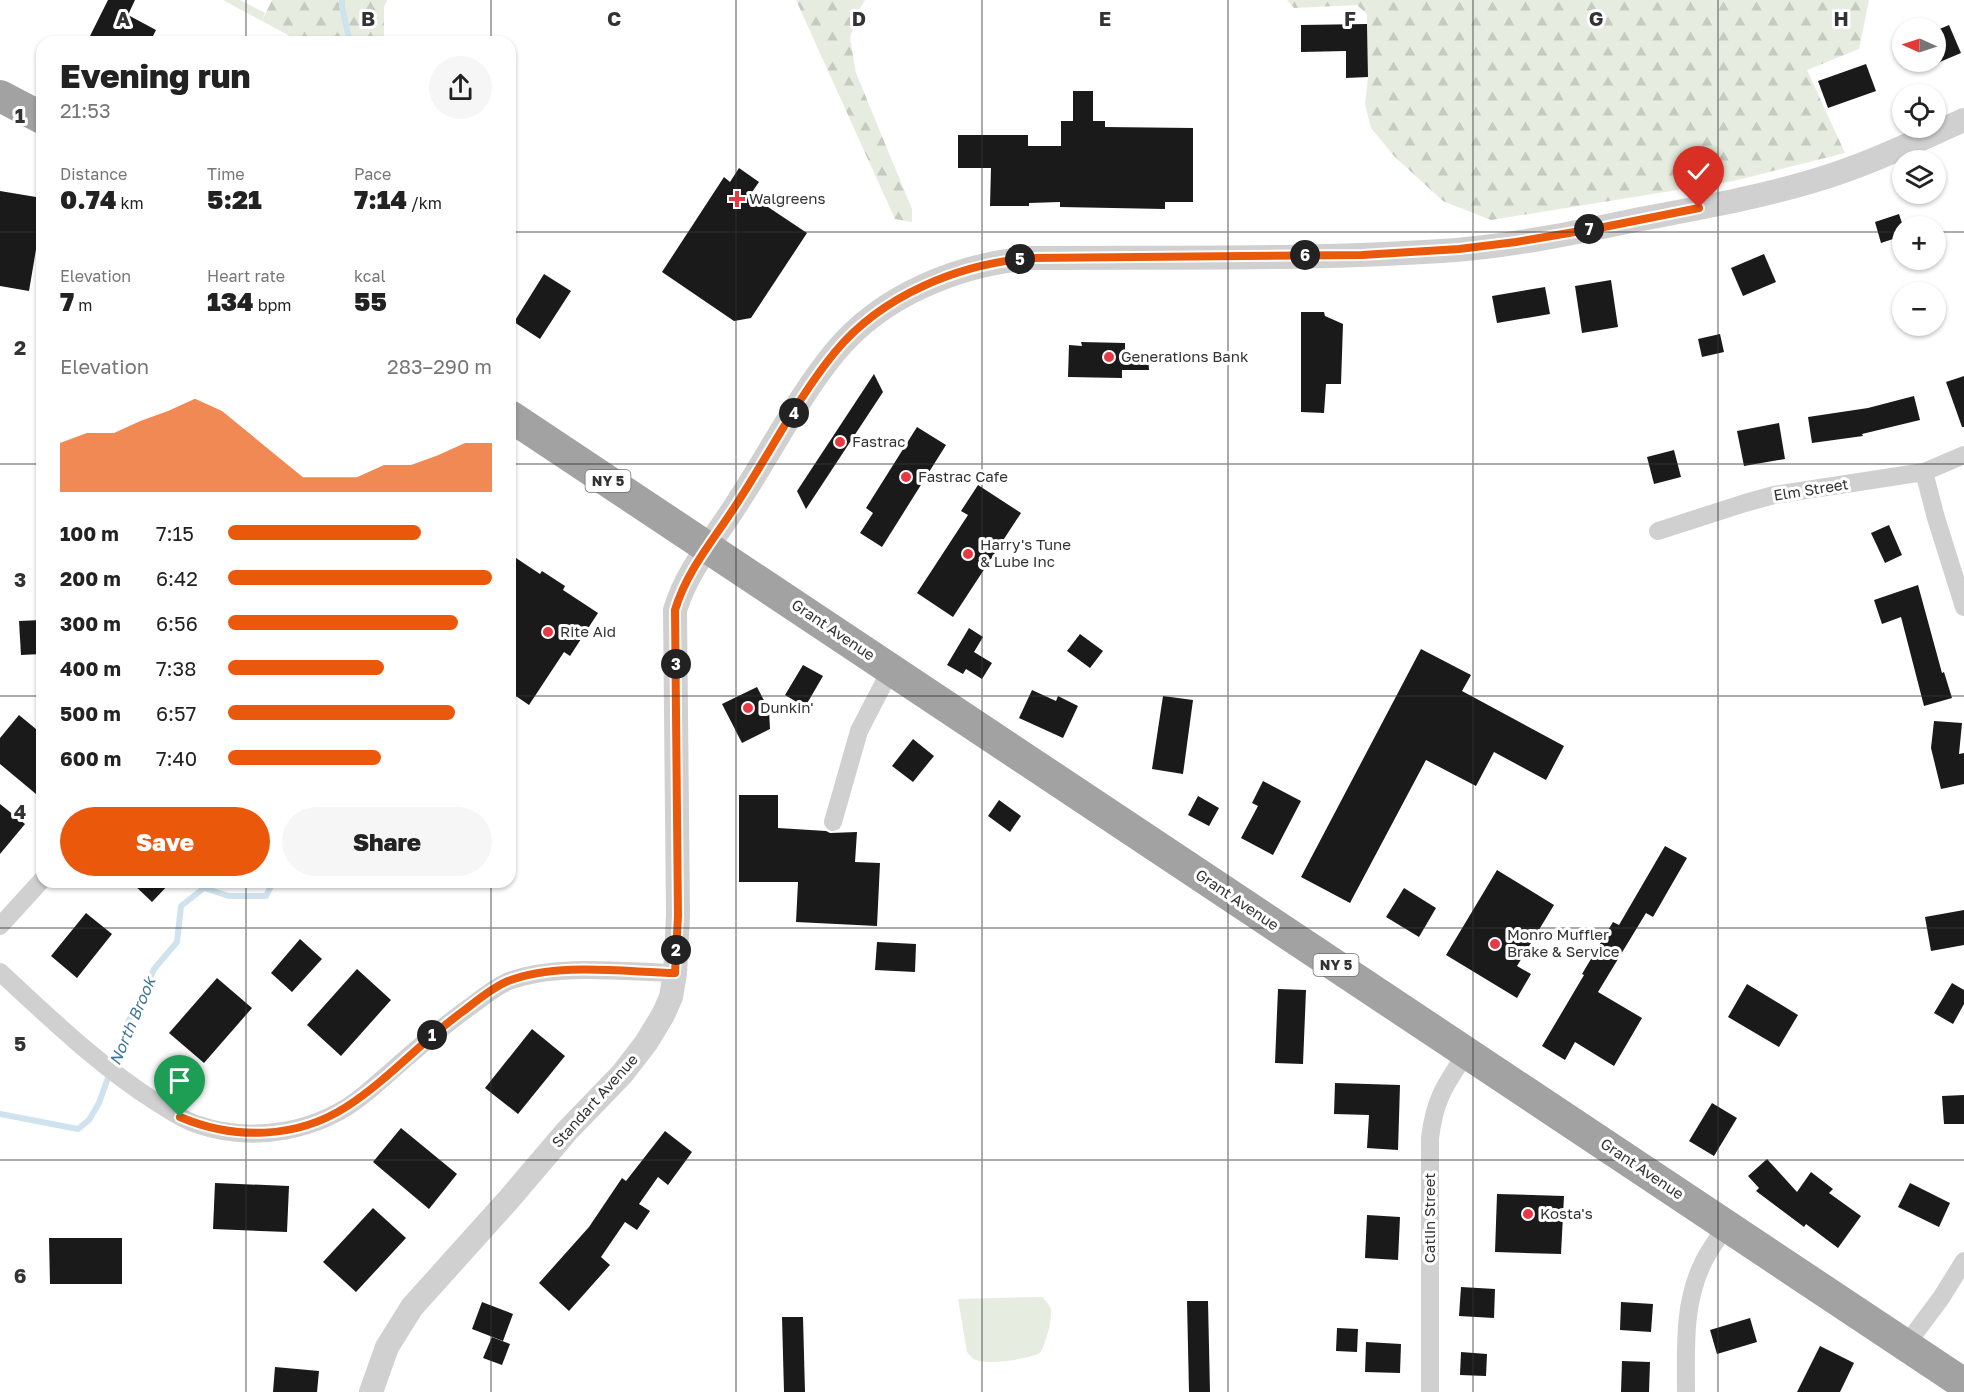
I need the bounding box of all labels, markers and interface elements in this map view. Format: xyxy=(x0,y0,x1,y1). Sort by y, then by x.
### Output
text: A xyxy=(116,6,130,30)
text: B xyxy=(361,6,375,30)
text: C xyxy=(607,6,621,30)
text: D xyxy=(852,6,866,30)
text: E xyxy=(1099,6,1111,30)
text: F xyxy=(1344,6,1356,30)
text: G xyxy=(1589,6,1603,30)
text: H xyxy=(1833,6,1849,30)
north arrow xyxy=(1892,18,1946,72)
map controls xyxy=(1892,18,1946,336)
text: Evening run xyxy=(60,56,251,95)
button: share xyxy=(429,56,492,119)
button: locate xyxy=(1892,84,1946,138)
text: 21:53 xyxy=(60,98,111,122)
text: 1 xyxy=(15,103,25,127)
pin xyxy=(1673,146,1724,208)
button: layers xyxy=(1892,150,1946,204)
icon: check xyxy=(1682,155,1715,188)
text: Distance xyxy=(60,164,127,184)
text: Time xyxy=(207,164,245,184)
text: Pace xyxy=(354,164,391,184)
text: 0.74 xyxy=(60,184,116,215)
text: 5:21 xyxy=(207,184,262,215)
text: 7:14 xyxy=(354,184,407,215)
place label: Walgreens xyxy=(749,189,825,207)
marker: Walgreens xyxy=(730,192,744,206)
text: km xyxy=(116,193,144,213)
text: /km xyxy=(407,193,442,213)
pin: 7 xyxy=(1574,214,1604,244)
button: + xyxy=(1892,216,1946,270)
text: 7 xyxy=(1585,219,1593,239)
pin: 6 xyxy=(1290,240,1320,270)
pin: 5 xyxy=(1005,244,1035,274)
text: 6 xyxy=(1300,245,1310,265)
text: 5 xyxy=(1015,249,1025,269)
text: Elevation xyxy=(60,266,131,286)
text: Heart rate xyxy=(207,266,285,286)
text: kcal xyxy=(354,266,386,286)
button: − xyxy=(1892,282,1946,336)
text: 7 xyxy=(60,286,74,317)
text: 134 xyxy=(207,286,254,317)
text: 55 xyxy=(354,286,387,317)
text: m xyxy=(74,295,92,315)
text: bpm xyxy=(254,295,291,315)
text: 2 xyxy=(14,335,26,359)
place label: Generations Bank xyxy=(1121,347,1249,365)
marker: Generations Bank xyxy=(1102,350,1116,364)
text: Elevation xyxy=(60,354,149,378)
text: 283–290 m xyxy=(387,354,492,378)
pin: 4 xyxy=(779,398,809,428)
text: 4 xyxy=(789,403,799,423)
place label: Fastrac xyxy=(852,432,905,450)
marker: Fastrac xyxy=(833,435,847,449)
place label: Fastrac Cafe xyxy=(918,467,1008,485)
road number: NY 5 xyxy=(586,470,630,492)
marker: Fastrac Cafe xyxy=(899,470,913,484)
street label: Elm Street xyxy=(1772,474,1849,504)
text: 100 m xyxy=(60,521,119,545)
text: 7:15 xyxy=(156,521,194,545)
place label: Harry's Tune & Lube Inc xyxy=(980,535,1071,570)
marker: Harry's Tune & Lube Inc xyxy=(961,547,975,561)
text: 200 m xyxy=(60,566,121,590)
text: 6:42 xyxy=(156,566,198,590)
text: 3 xyxy=(14,567,26,591)
street label: Grant Avenue xyxy=(789,595,879,664)
text: 300 m xyxy=(60,611,121,635)
text: 6:56 xyxy=(156,611,198,635)
place label: Rite Aid xyxy=(560,622,616,640)
marker: Rite Aid xyxy=(541,625,555,639)
pin: 3 xyxy=(661,649,691,679)
text: 3 xyxy=(671,654,681,674)
text: 400 m xyxy=(60,656,121,680)
text: 7:38 xyxy=(156,656,197,680)
place label: Dunkin' xyxy=(760,698,814,716)
text: 500 m xyxy=(60,701,121,725)
text: 6:57 xyxy=(156,701,196,725)
marker: Dunkin' xyxy=(741,701,755,715)
text: 600 m xyxy=(60,746,121,770)
text: 7:40 xyxy=(156,746,197,770)
text: 4 xyxy=(14,799,26,823)
button: Save xyxy=(60,807,270,876)
button: Share xyxy=(282,807,492,876)
street label: Grant Avenue xyxy=(1193,865,1283,934)
place label: Monro Muffler Brake & Service xyxy=(1507,925,1620,960)
pin: 2 xyxy=(661,935,691,965)
marker: Monro Muffler Brake & Service xyxy=(1488,937,1502,951)
text: 2 xyxy=(671,940,681,960)
road number: NY 5 xyxy=(1314,954,1358,976)
water label: North Brook xyxy=(105,972,160,1068)
pin: 1 xyxy=(417,1020,447,1050)
text: 1 xyxy=(428,1025,436,1045)
text: 5 xyxy=(14,1031,26,1055)
street label: Standart Avenue xyxy=(548,1050,641,1151)
pin xyxy=(154,1055,205,1117)
icon: arrive xyxy=(163,1064,196,1097)
street label: Grant Avenue xyxy=(1598,1134,1688,1203)
street label: Catlin Street xyxy=(1420,1173,1438,1263)
place label: Kosta's xyxy=(1540,1204,1593,1222)
marker: Kosta's xyxy=(1521,1207,1535,1221)
text: 6 xyxy=(14,1263,26,1287)

